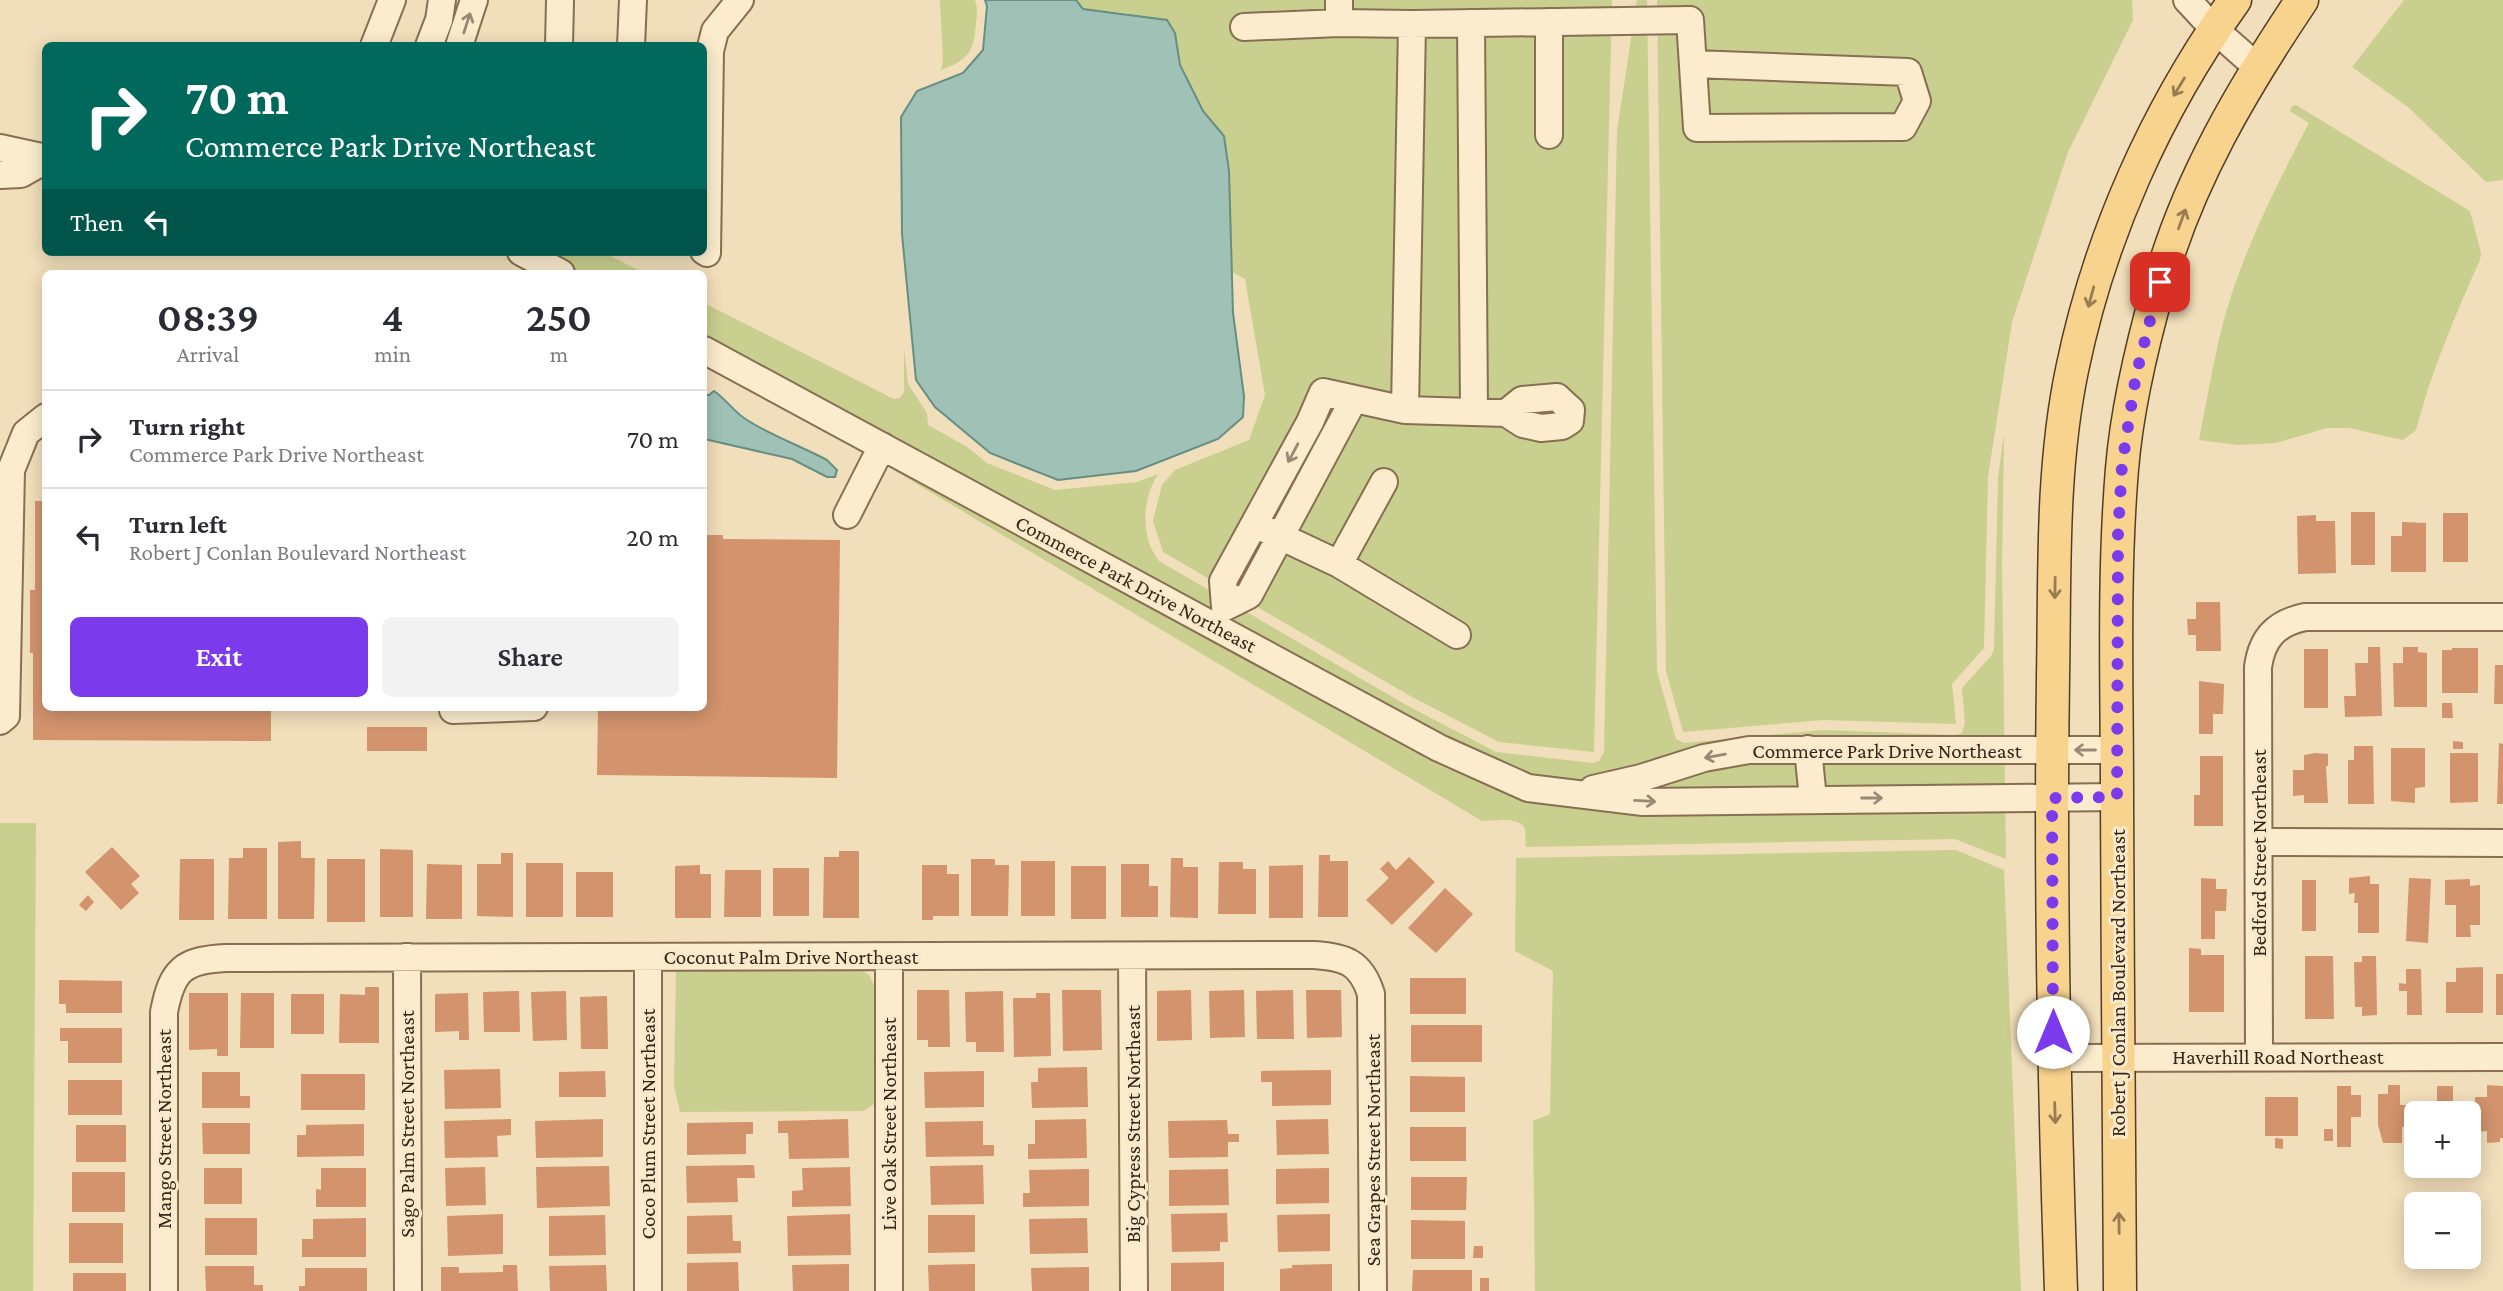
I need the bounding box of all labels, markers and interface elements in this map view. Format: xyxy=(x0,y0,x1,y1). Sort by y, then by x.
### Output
one-way arrow xyxy=(462,12,474,34)
icon: right xyxy=(70,70,161,161)
text: 70 m xyxy=(185,70,289,125)
one-way arrow xyxy=(2172,77,2186,97)
text: Commerce Park Drive Northeast xyxy=(185,128,595,164)
icon: left xyxy=(138,203,176,241)
text: Then xyxy=(70,208,124,237)
one-way arrow xyxy=(2177,209,2189,231)
pin xyxy=(2130,252,2190,312)
icon: arrive xyxy=(2141,263,2179,301)
one-way arrow xyxy=(2084,285,2097,307)
text: 08:39 xyxy=(157,293,259,340)
text: 4 xyxy=(381,293,404,340)
text: 250 xyxy=(526,293,592,340)
text: Arrival xyxy=(177,341,239,367)
text: min xyxy=(374,341,411,367)
text: m xyxy=(550,341,568,367)
text: Turn right xyxy=(129,412,245,441)
icon: right xyxy=(70,420,108,458)
text: 70 m xyxy=(627,425,679,454)
text: Commerce Park Drive Northeast xyxy=(129,441,424,467)
one-way arrow xyxy=(1286,442,1299,463)
text: Turn left xyxy=(129,510,227,539)
street label: Commerce Park Drive Northeast xyxy=(1011,510,1261,658)
icon: left xyxy=(70,518,108,556)
text: 20 m xyxy=(626,523,679,552)
text: Robert J Conlan Boulevard Northeast xyxy=(129,539,466,565)
one-way arrow xyxy=(2048,576,2062,599)
button: Exit xyxy=(70,617,368,697)
button: Share xyxy=(382,617,679,697)
street label: Commerce Park Drive Northeast xyxy=(1752,739,2023,763)
one-way arrow xyxy=(2073,743,2096,757)
street label: Bedford Street Northeast xyxy=(2247,748,2271,957)
one-way arrow xyxy=(1704,750,1727,763)
one-way arrow xyxy=(1861,791,1884,805)
one-way arrow xyxy=(1633,795,1656,808)
street label: Robert J Conlan Boulevard Northeast xyxy=(2106,828,2130,1137)
street label: Coconut Palm Drive Northeast xyxy=(664,945,919,969)
position arrow xyxy=(2016,995,2090,1069)
street label: Big Cypress Street Northeast xyxy=(1121,1004,1145,1243)
street label: Coco Plum Street Northeast xyxy=(636,1008,660,1239)
street label: Sago Palm Street Northeast xyxy=(395,1009,419,1238)
street label: Live Oak Street Northeast xyxy=(877,1016,901,1231)
street label: Mango Street Northeast xyxy=(152,1028,176,1229)
street label: Sea Grapes Street Northeast xyxy=(1361,1033,1385,1266)
street label: Haverhill Road Northeast xyxy=(2172,1045,2385,1069)
one-way arrow xyxy=(2049,1101,2062,1124)
map controls xyxy=(2404,1101,2481,1269)
button: + xyxy=(2404,1101,2481,1178)
button: − xyxy=(2404,1192,2481,1269)
one-way arrow xyxy=(2112,1212,2126,1235)

